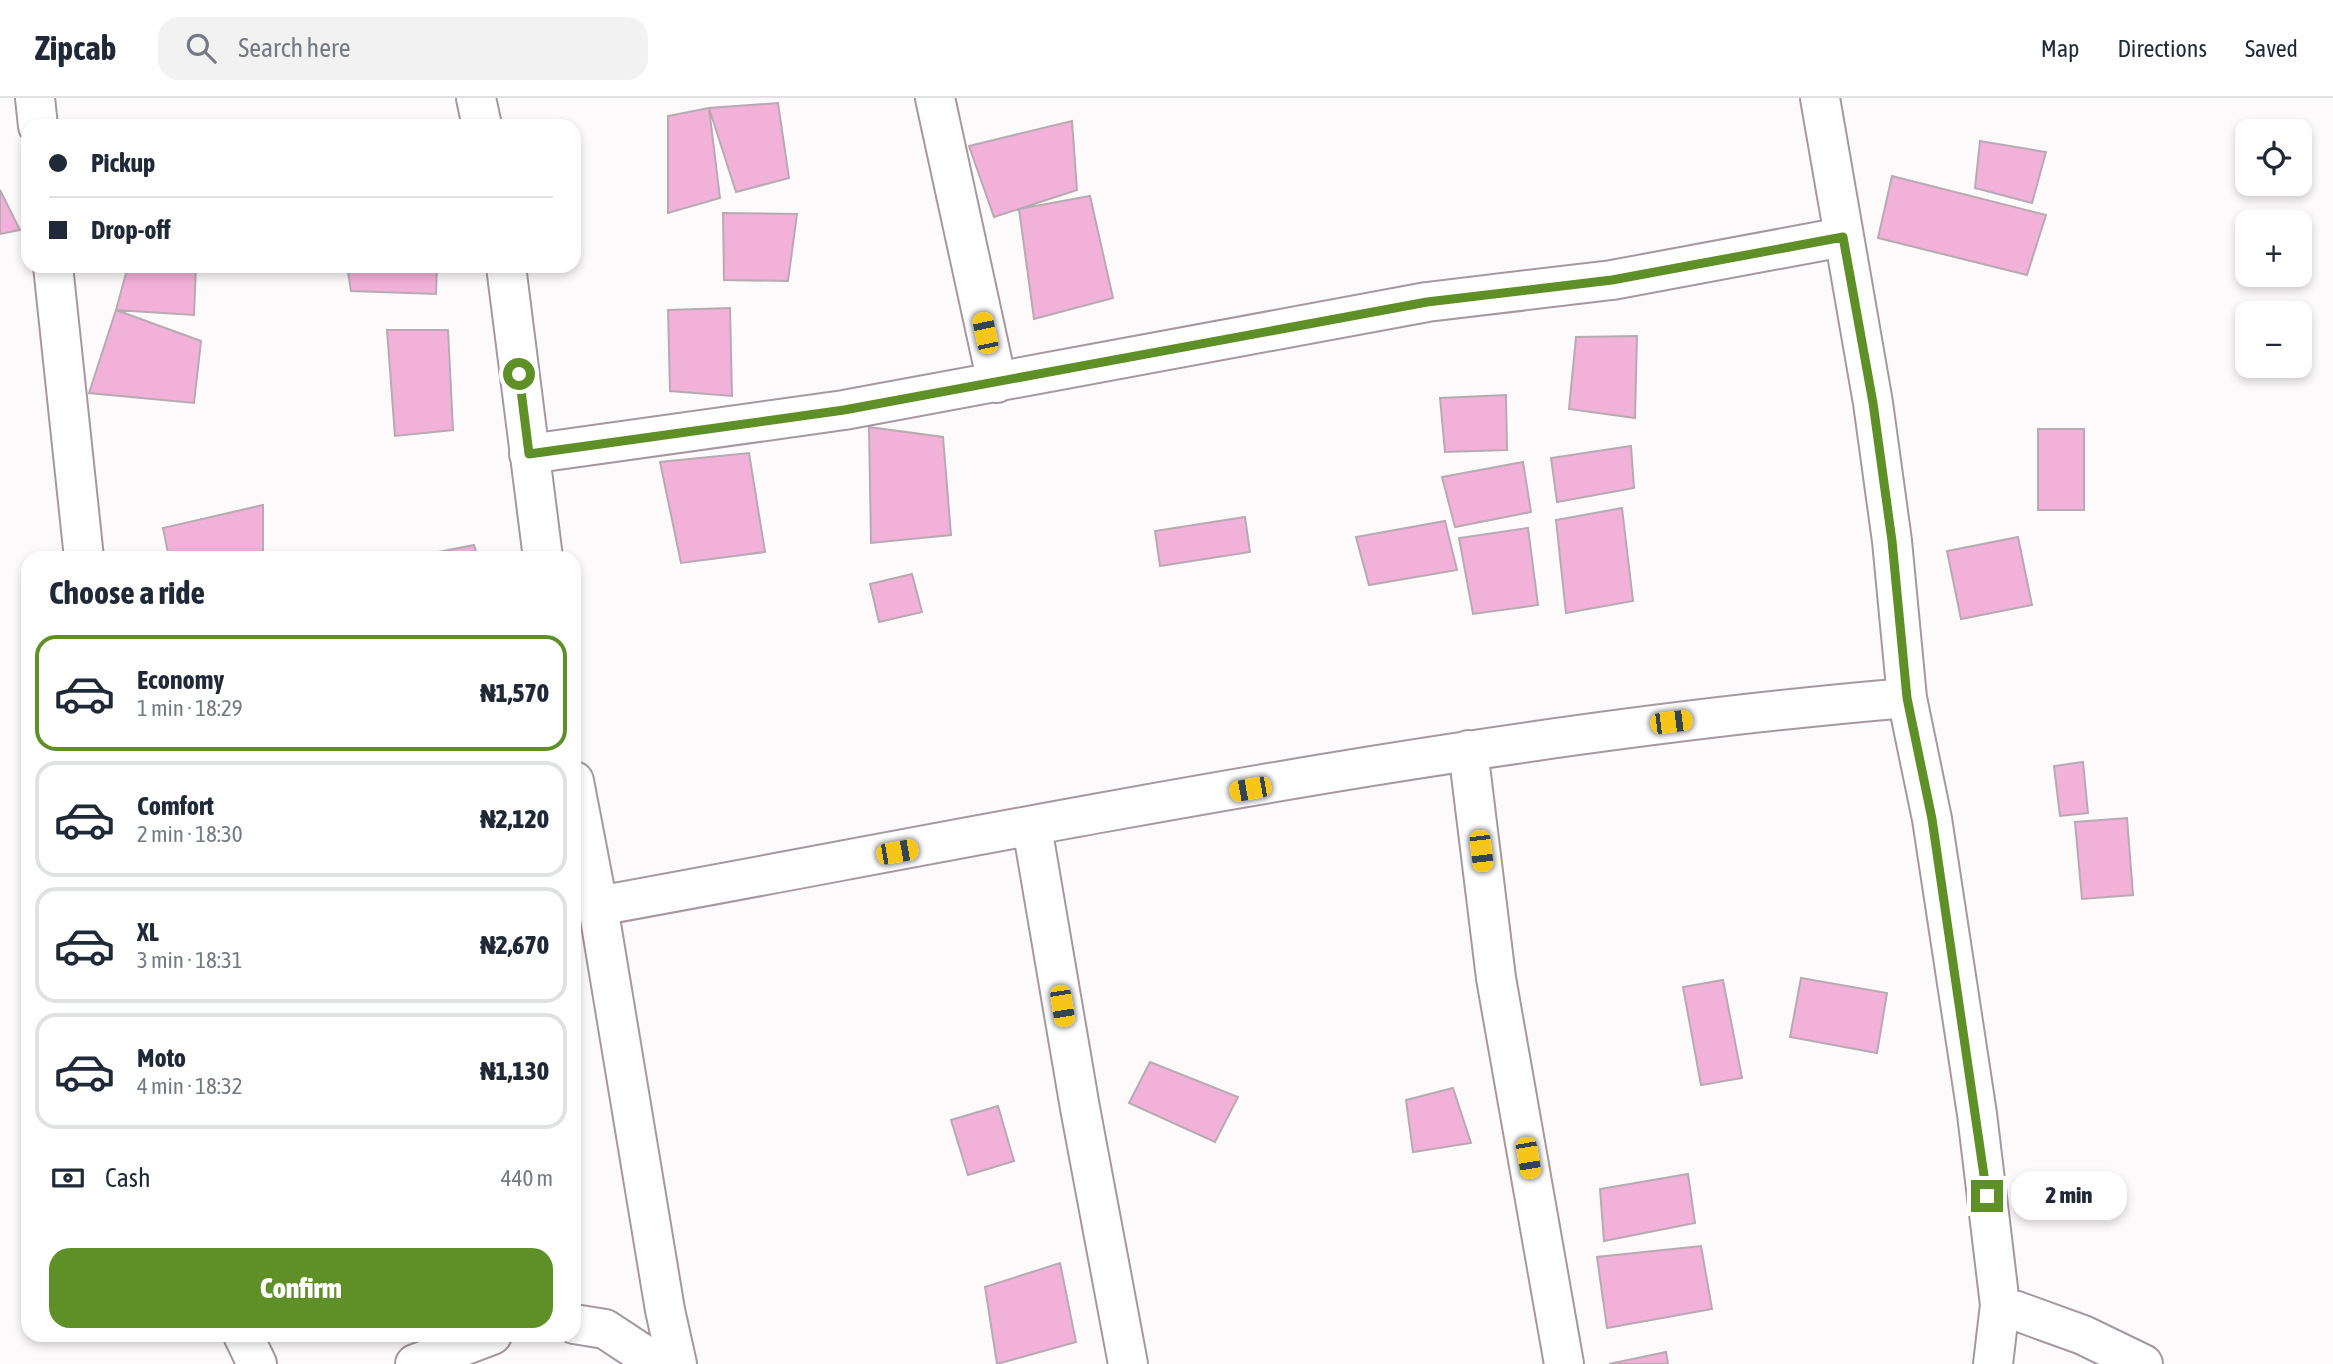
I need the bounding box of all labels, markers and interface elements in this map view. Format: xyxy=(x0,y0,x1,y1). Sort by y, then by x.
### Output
search box xyxy=(158,17,648,80)
text: Zipcab xyxy=(35,29,116,67)
icon: search xyxy=(182,29,220,67)
text: Search here xyxy=(238,33,350,63)
text: Map xyxy=(2041,35,2079,62)
text: Directions xyxy=(2117,35,2207,62)
text: Saved xyxy=(2245,35,2298,62)
map controls xyxy=(2235,119,2312,378)
button: locate xyxy=(2235,119,2312,196)
text: Pickup xyxy=(91,148,155,178)
button: + xyxy=(2235,210,2312,287)
text: Drop-off xyxy=(91,215,171,245)
button: − xyxy=(2235,301,2312,378)
car xyxy=(971,310,1000,356)
route start xyxy=(503,358,535,390)
text: Choose a ride xyxy=(49,574,205,611)
icon: car xyxy=(53,662,116,725)
text: Economy xyxy=(137,665,224,695)
text: ₦1,570 xyxy=(480,678,549,708)
text: 1 min · 18:29 xyxy=(137,695,243,721)
car xyxy=(1649,709,1694,735)
car xyxy=(1228,775,1273,803)
icon: car xyxy=(53,788,116,851)
text: Comfort xyxy=(137,791,214,821)
text: ₦2,120 xyxy=(480,804,549,834)
text: 2 min · 18:30 xyxy=(137,821,243,847)
car xyxy=(1469,829,1494,873)
car xyxy=(875,838,920,866)
icon: car xyxy=(53,914,116,977)
text: XL xyxy=(137,917,159,947)
text: ₦2,670 xyxy=(480,930,549,960)
text: 3 min · 18:31 xyxy=(137,947,243,973)
car xyxy=(1049,984,1076,1028)
icon: car xyxy=(53,1040,116,1103)
text: Moto xyxy=(137,1043,186,1073)
text: ₦1,130 xyxy=(480,1056,549,1086)
text: 4 min · 18:32 xyxy=(137,1073,243,1099)
car xyxy=(1515,1135,1542,1181)
icon: cash xyxy=(49,1159,87,1197)
text: Cash xyxy=(105,1163,151,1193)
text: 440 m xyxy=(501,1165,553,1191)
callout: 2 min xyxy=(2011,1172,2127,1220)
route end xyxy=(1971,1180,2003,1212)
text: 2 min xyxy=(2046,1182,2092,1208)
button: Confirm xyxy=(49,1248,553,1328)

